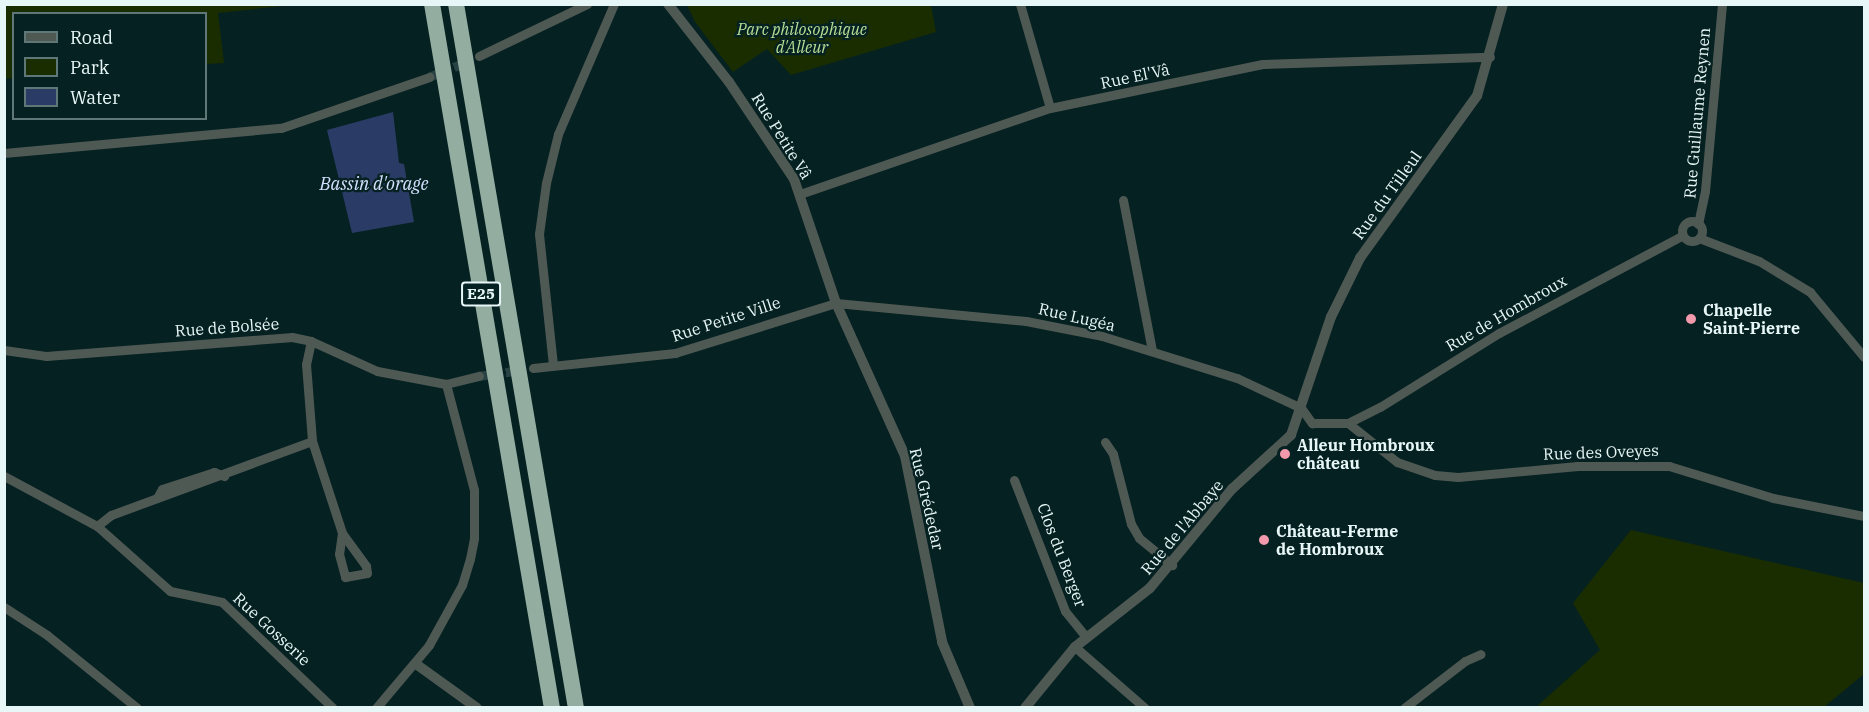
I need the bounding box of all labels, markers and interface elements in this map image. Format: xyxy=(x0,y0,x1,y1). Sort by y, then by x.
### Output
legend xyxy=(12,12,207,120)
park label: Parc philosophique d'Alleur xyxy=(737,19,867,57)
text: Road xyxy=(70,26,113,49)
street label: Rue Guillaume Reynen xyxy=(1680,27,1714,199)
text: Park xyxy=(70,56,109,79)
street label: Rue El'Vâ xyxy=(1099,59,1171,93)
text: Water xyxy=(70,86,120,109)
street label: Rue Petite Vâ xyxy=(748,89,816,183)
street label: Rue du Tilleul xyxy=(1349,147,1425,243)
water label: Bassin d'orage xyxy=(320,173,428,195)
street label: Rue de Hombroux xyxy=(1442,271,1570,355)
road number: E25 xyxy=(460,282,502,306)
street label: Rue Petite Ville xyxy=(669,292,783,346)
street label: Rue Lugéa xyxy=(1037,299,1117,335)
place label: Chapelle Saint-Pierre xyxy=(1703,300,1800,338)
marker: Chapelle Saint-Pierre xyxy=(1684,312,1698,326)
street label: Rue de Bolsée xyxy=(174,314,280,340)
place label: Alleur Hombroux château xyxy=(1297,435,1434,473)
street label: Rue des Oveyes xyxy=(1543,440,1659,464)
street label: Rue Grédedar xyxy=(906,446,948,552)
marker: Alleur Hombroux château xyxy=(1278,447,1292,461)
street label: Rue de l'Abbaye xyxy=(1137,476,1227,578)
street label: Clos du Berger xyxy=(1033,500,1091,610)
place label: Château-Ferme de Hombroux xyxy=(1276,521,1398,559)
marker: Château-Ferme de Hombroux xyxy=(1257,533,1271,547)
street label: Rue Gosserie xyxy=(230,588,314,670)

